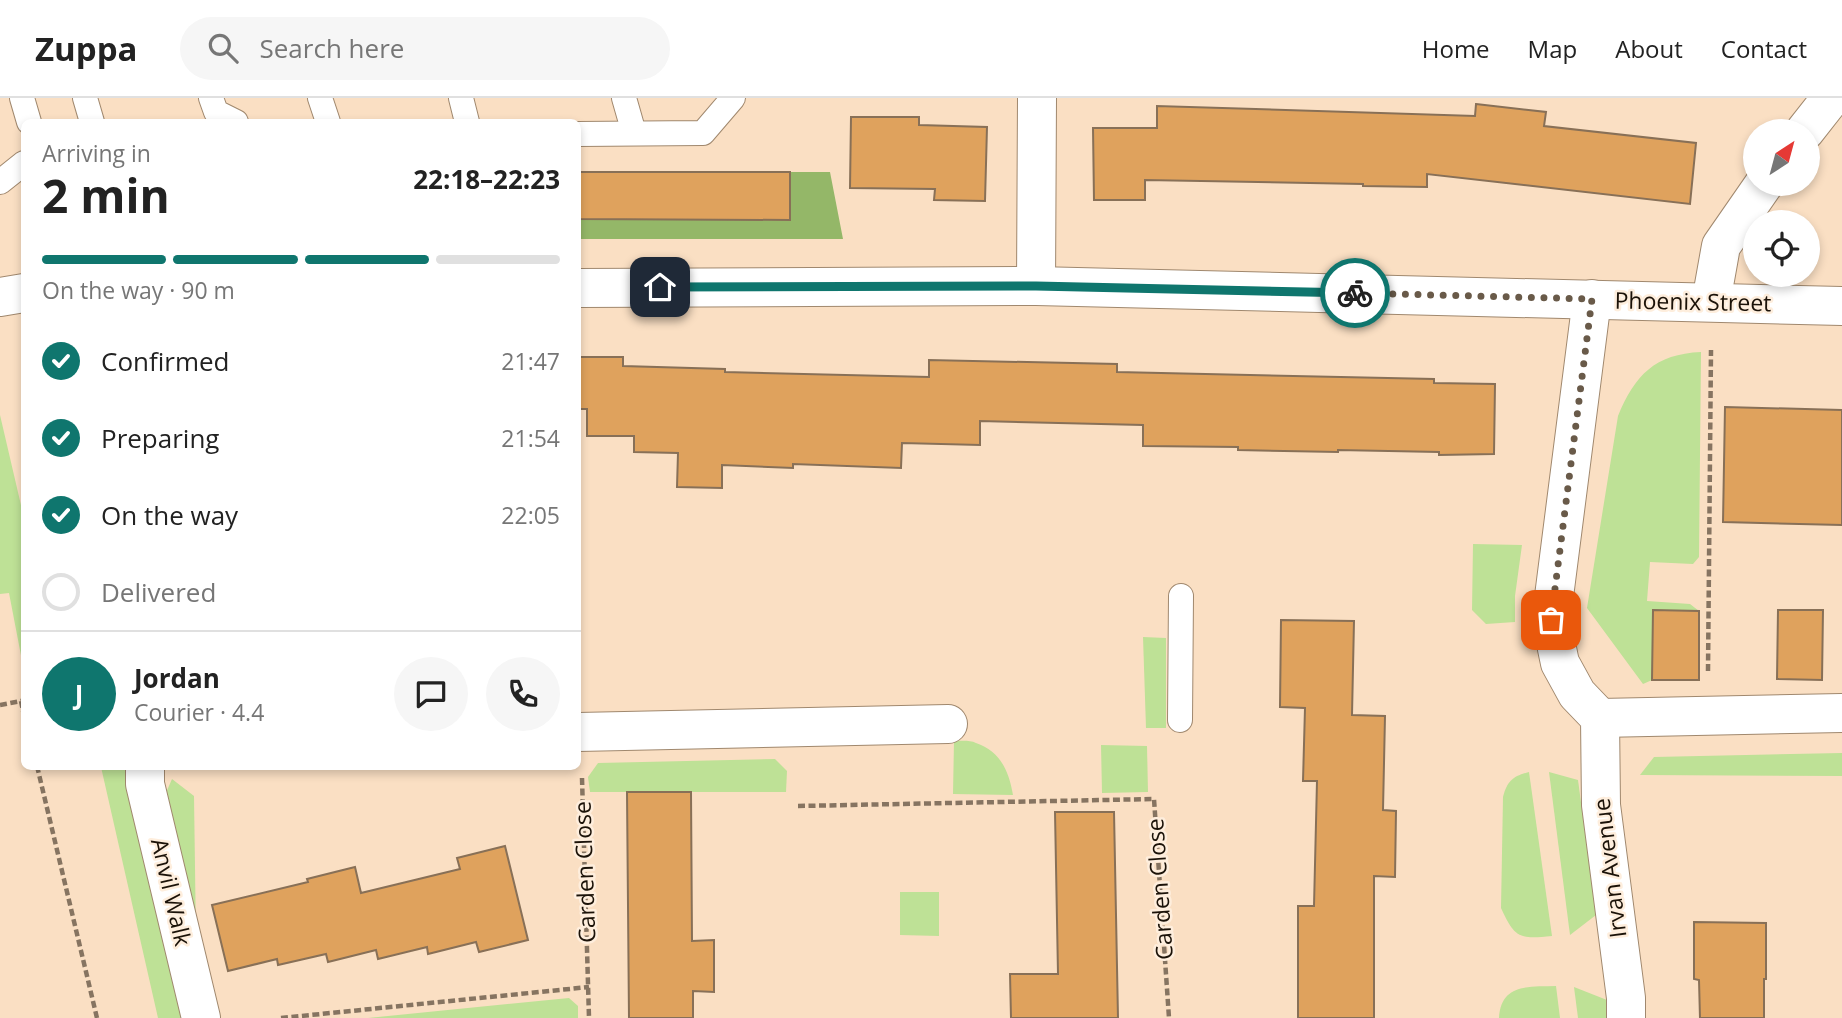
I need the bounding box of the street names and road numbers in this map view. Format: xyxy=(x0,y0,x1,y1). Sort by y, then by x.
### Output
street label: Phoenix Street xyxy=(1614,284,1772,318)
street label: Irvan Avenue xyxy=(1585,797,1633,940)
street label: Carden Close xyxy=(566,801,602,943)
street label: Carden Close xyxy=(1138,817,1180,961)
street label: Anvil Walk xyxy=(144,835,200,949)

